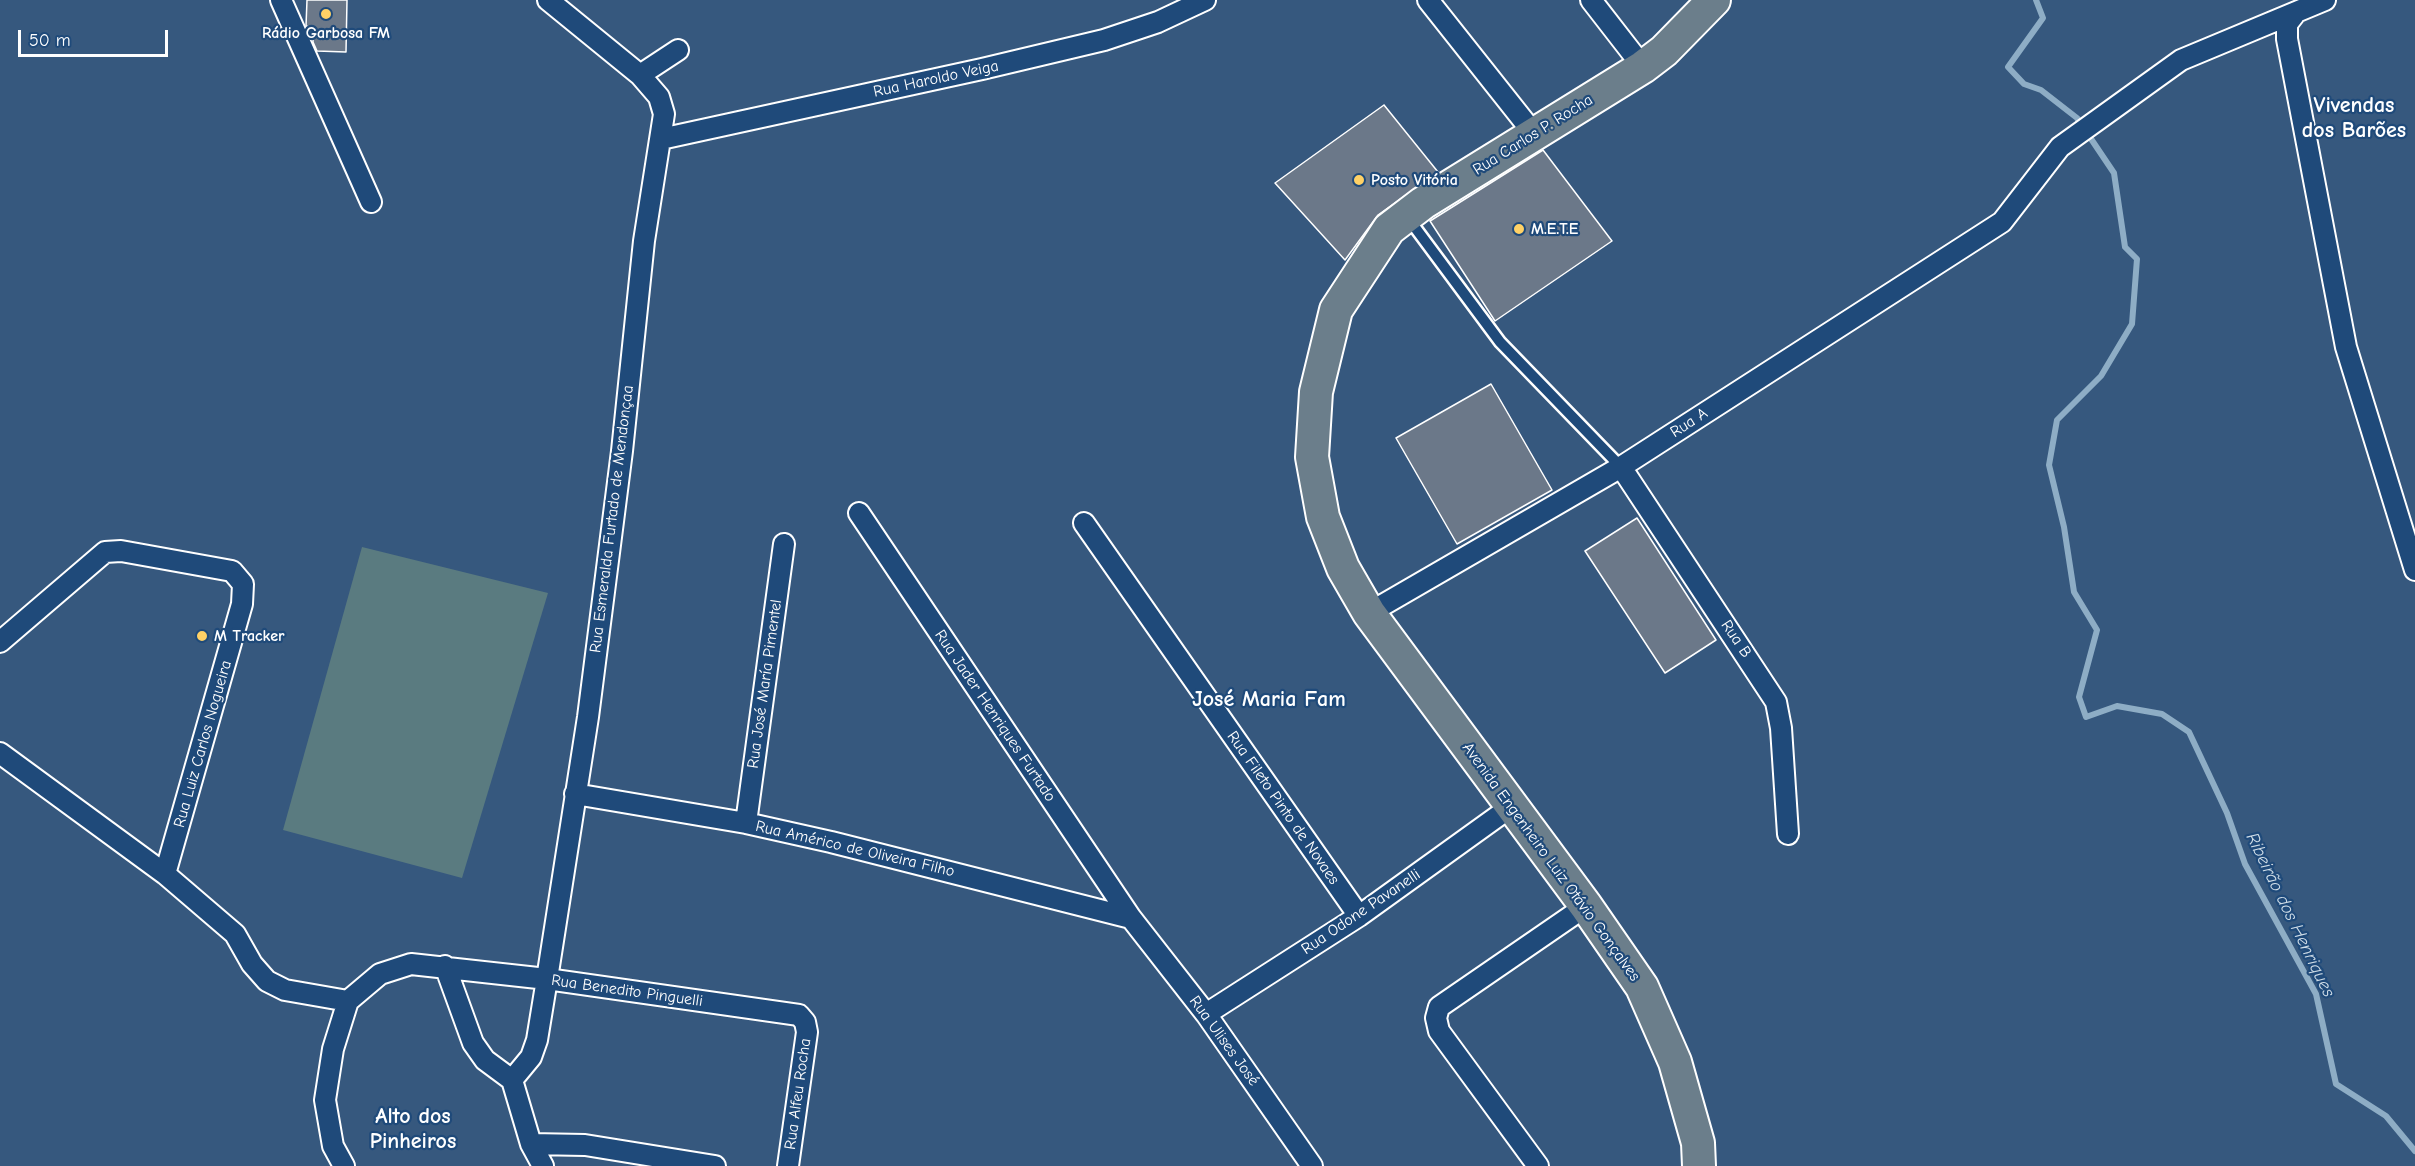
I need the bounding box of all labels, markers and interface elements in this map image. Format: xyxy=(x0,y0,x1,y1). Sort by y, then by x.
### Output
marker: Rádio Garbosa FM xyxy=(319,7,333,21)
scale bar xyxy=(21,18,171,56)
place label: Rádio Garbosa FM xyxy=(262,23,390,43)
text: 50 m xyxy=(29,30,71,51)
street label: Rua Haroldo Veiga xyxy=(872,56,1000,102)
street label: Rua Carlos P. Rocha xyxy=(1470,90,1596,180)
district label: Vivendas dos Barões xyxy=(2302,93,2406,144)
place label: Posto Vitória xyxy=(1371,170,1458,190)
marker: Posto Vitória xyxy=(1352,173,1366,187)
place label: M.E.T.E xyxy=(1531,219,1578,239)
marker: M.E.T.E xyxy=(1512,222,1526,236)
street label: Rua Esmeralda Furtado de Mendonçaa xyxy=(586,384,638,654)
street label: Rua A xyxy=(1667,404,1711,442)
street label: Rua José María Pimentel xyxy=(744,598,786,770)
street label: Rua B xyxy=(1717,617,1755,661)
place label: M Tracker xyxy=(214,626,284,646)
street label: Rua Jader Henriques Furtado xyxy=(930,626,1060,806)
marker: M Tracker xyxy=(195,629,209,643)
street label: Rua Luiz Carlos Nogueira xyxy=(170,658,236,830)
district label: José Maria Fam xyxy=(1192,687,1346,713)
street label: Rua Fileto Pinto de Novaes xyxy=(1223,728,1343,888)
street label: Avenida Engenheiro Luiz Otávio Gonçalves xyxy=(1458,739,1644,985)
street label: Rua Américo de Oliveira Filho xyxy=(754,817,956,881)
water label: Ribeirão dos Henriques xyxy=(2241,829,2339,1001)
street label: Rua Odone Pavanelli xyxy=(1298,865,1424,959)
street label: Rua Benedito Pinguelli xyxy=(550,971,704,1011)
street label: Rua Ulises José xyxy=(1185,992,1263,1090)
street label: Rua Alfeu Rocha xyxy=(781,1037,815,1151)
district label: Alto dos Pinheiros xyxy=(370,1104,456,1156)

